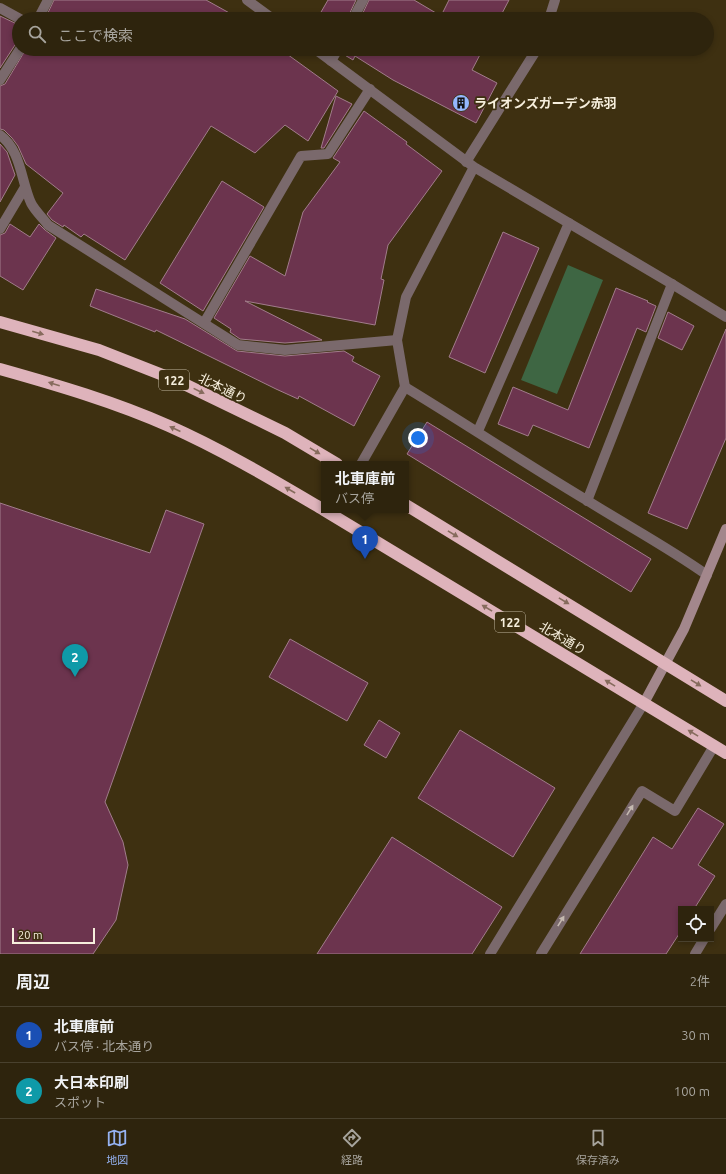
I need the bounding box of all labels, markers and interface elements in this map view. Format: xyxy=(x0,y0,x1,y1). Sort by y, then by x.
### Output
search box xyxy=(12,12,714,56)
icon: search xyxy=(26,23,48,45)
text: ここで検索 xyxy=(58,27,133,44)
building icon: ライオンズガーデン赤羽 xyxy=(451,93,471,113)
place label: ライオンズガーデン赤羽 xyxy=(474,96,617,110)
one-way arrow xyxy=(32,330,44,336)
road number: 122 xyxy=(159,370,189,390)
street label: 北本通り xyxy=(197,370,249,406)
one-way arrow xyxy=(47,381,59,387)
one-way arrow xyxy=(193,388,205,395)
one-way arrow xyxy=(170,426,181,432)
your location xyxy=(408,428,428,448)
one-way arrow xyxy=(309,447,321,454)
popup xyxy=(321,461,409,513)
text: 北車庫前 xyxy=(335,470,395,487)
one-way arrow xyxy=(284,487,296,494)
text: バス停 xyxy=(335,491,374,505)
pin: 1 xyxy=(352,526,378,559)
one-way arrow xyxy=(447,530,459,537)
one-way arrow xyxy=(559,597,569,605)
one-way arrow xyxy=(482,604,492,612)
road number: 122 xyxy=(495,612,525,632)
street label: 北本通り xyxy=(537,619,589,657)
pin: 2 xyxy=(62,644,88,677)
one-way arrow xyxy=(690,679,702,686)
one-way arrow xyxy=(604,680,616,687)
one-way arrow xyxy=(688,729,698,737)
one-way arrow xyxy=(626,805,634,815)
map controls xyxy=(678,906,714,942)
button: locate xyxy=(678,906,714,942)
one-way arrow xyxy=(558,915,565,927)
scale bar xyxy=(12,926,95,945)
text: 20 m xyxy=(18,929,42,941)
text: 周辺 xyxy=(16,972,50,991)
text: 2件 xyxy=(690,974,710,988)
text: 北車庫前 xyxy=(54,1018,114,1035)
text: 1 xyxy=(25,1028,33,1042)
text: 30 m xyxy=(681,1028,710,1042)
text: バス停 · 北本通り xyxy=(54,1039,154,1053)
text: 大日本印刷 xyxy=(54,1074,129,1091)
text: 2 xyxy=(25,1084,33,1098)
text: 100 m xyxy=(674,1084,710,1098)
text: スポット xyxy=(54,1095,106,1109)
tab: 地図 xyxy=(106,1127,128,1167)
tab: 経路 xyxy=(341,1127,363,1167)
tab: 保存済み xyxy=(576,1127,620,1167)

